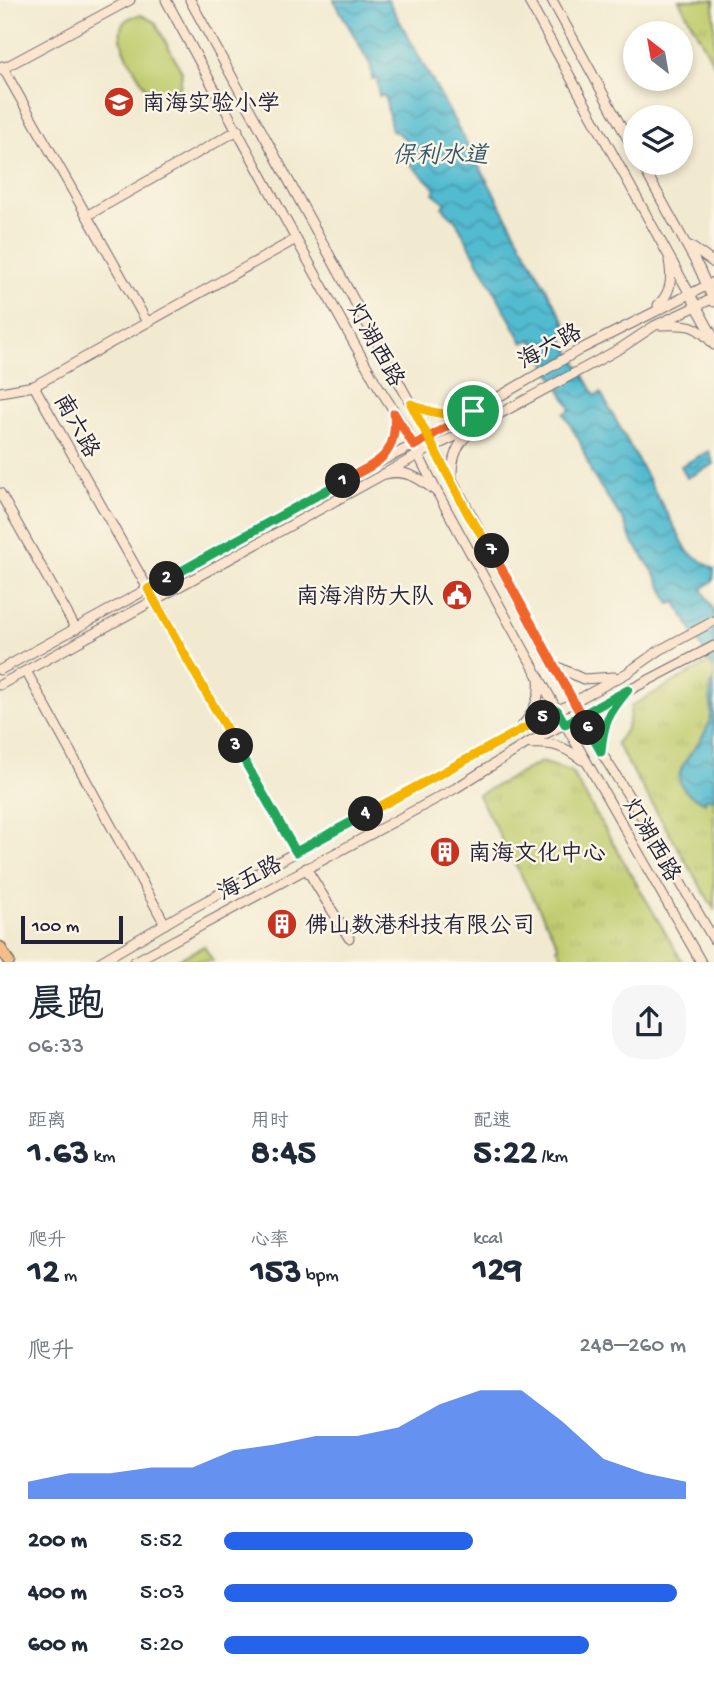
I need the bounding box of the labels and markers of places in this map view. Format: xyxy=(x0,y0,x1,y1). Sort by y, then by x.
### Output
school or university icon: 南海实验小学 xyxy=(102,85,136,119)
place label: 南海实验小学 xyxy=(142,91,280,119)
pin xyxy=(443,381,503,441)
pin: 1 xyxy=(326,463,360,498)
pin: 7 xyxy=(475,534,510,568)
pin: 2 xyxy=(150,562,184,596)
public building icon: 南海消防大队 xyxy=(440,578,474,612)
place label: 南海消防大队 xyxy=(296,584,434,612)
pin: 5 xyxy=(526,700,560,736)
pin: 6 xyxy=(570,710,606,746)
pin: 3 xyxy=(218,728,254,764)
pin: 4 xyxy=(348,796,384,832)
building icon: 南海文化中心 xyxy=(428,835,462,869)
place label: 南海文化中心 xyxy=(468,841,606,869)
building icon: 佛山数港科技有限公司 xyxy=(265,907,299,941)
place label: 佛山数港科技有限公司 xyxy=(305,913,535,941)

